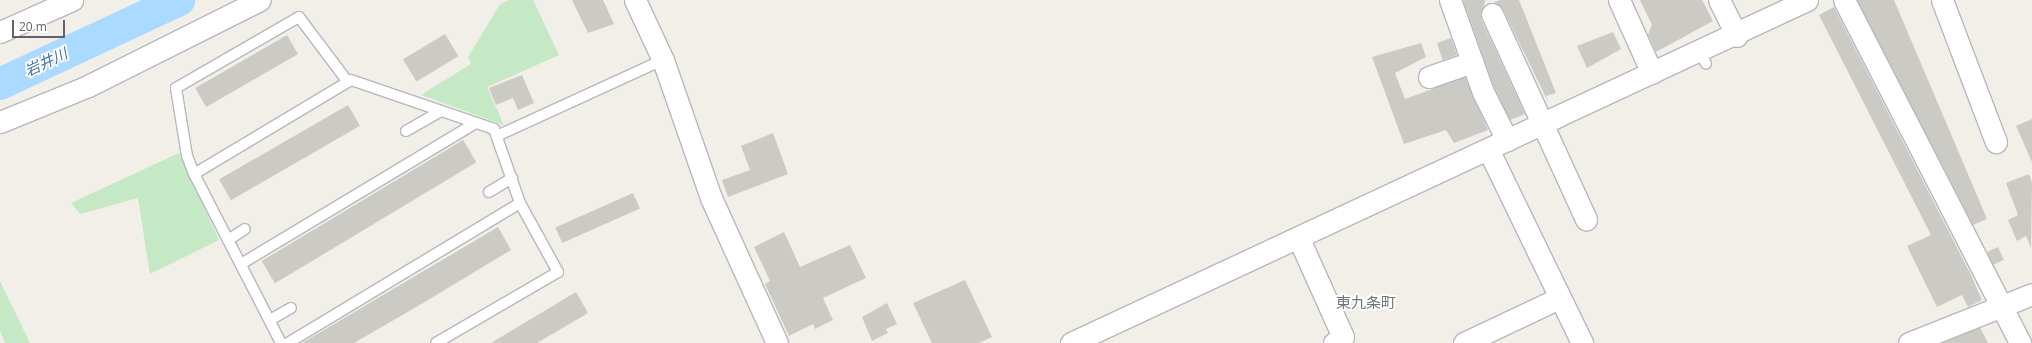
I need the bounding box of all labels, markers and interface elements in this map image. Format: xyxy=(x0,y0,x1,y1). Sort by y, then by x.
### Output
scale bar xyxy=(14,12,67,38)
text: 20 m xyxy=(19,18,47,35)
water label: 岩井川 xyxy=(22,44,70,80)
district label: 東九条町 xyxy=(1336,294,1396,312)

